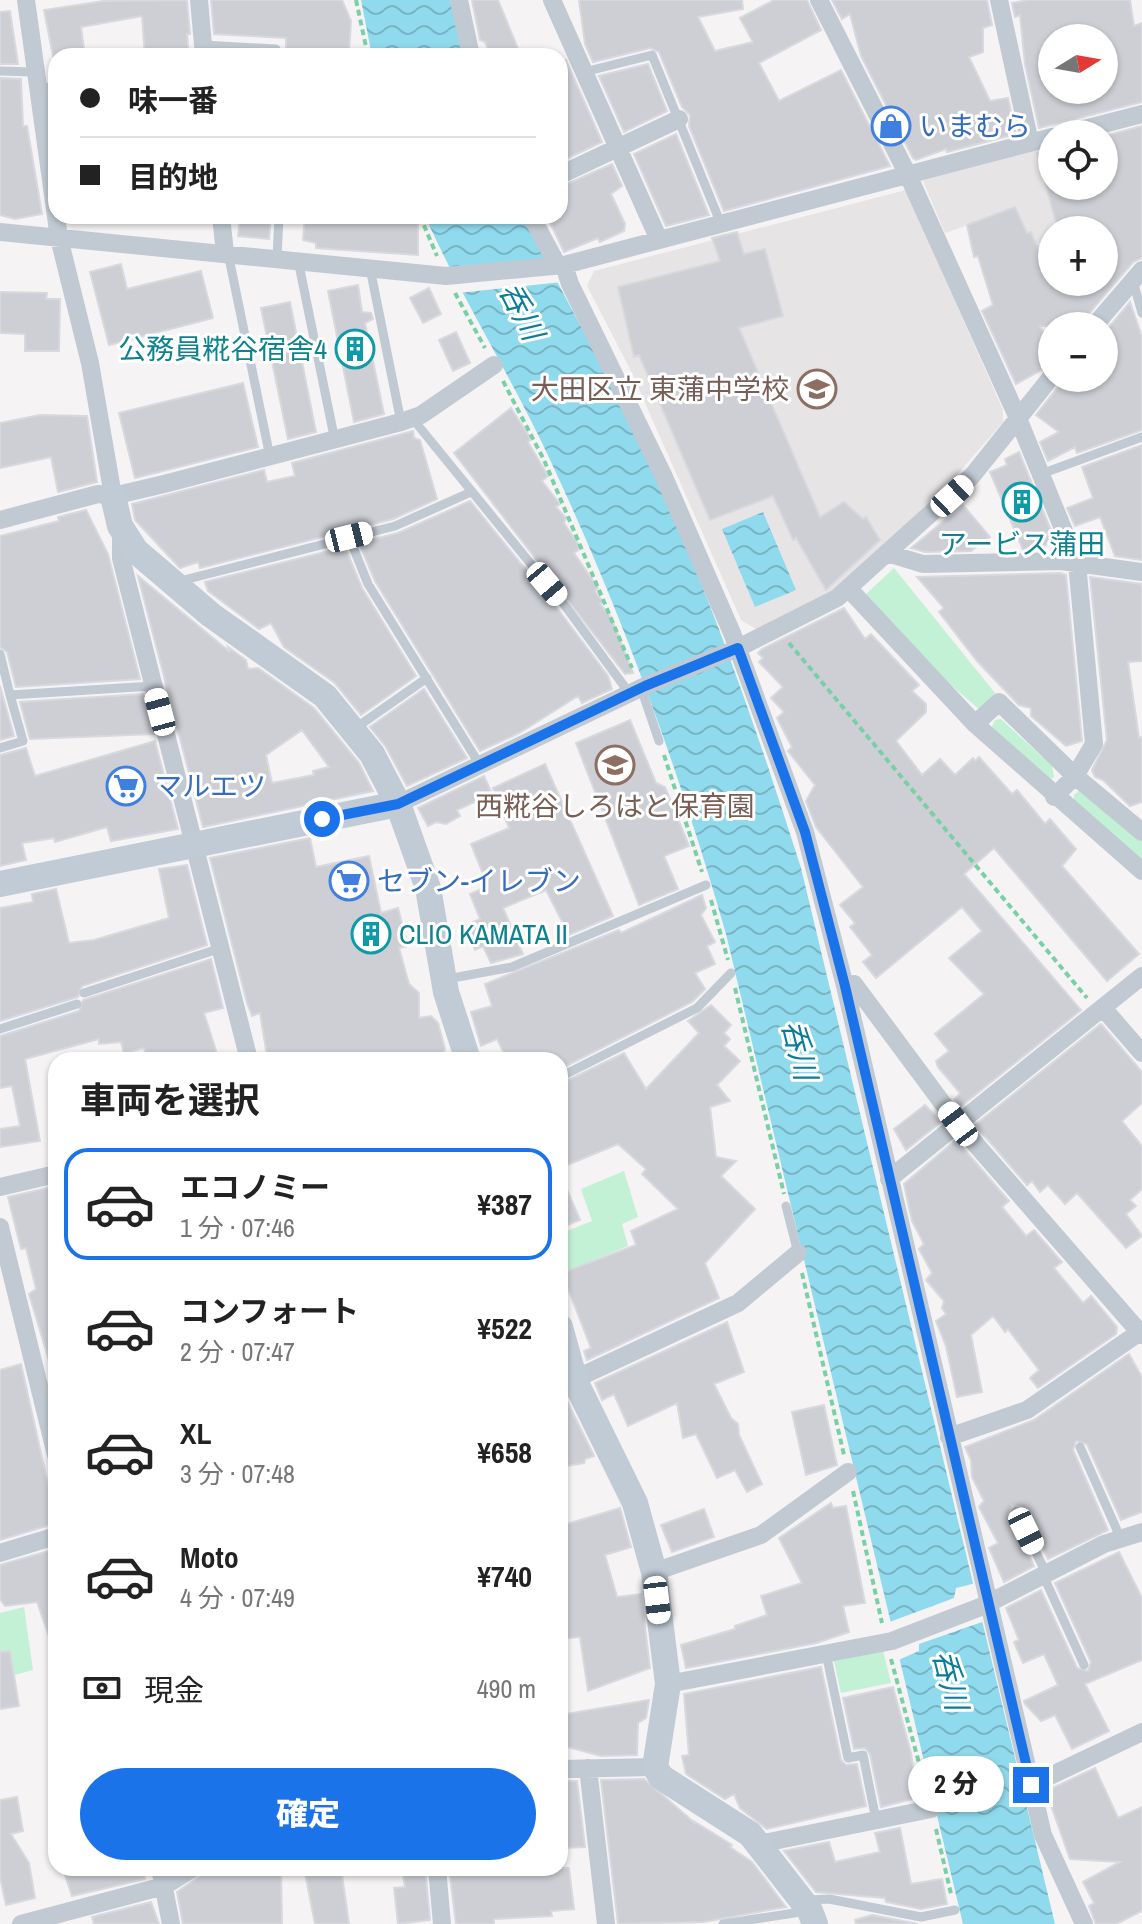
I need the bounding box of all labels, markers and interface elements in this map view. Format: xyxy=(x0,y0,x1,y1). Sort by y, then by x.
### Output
north arrow xyxy=(1038,24,1118,104)
map controls xyxy=(1038,24,1118,392)
text: 味一番 xyxy=(128,80,218,120)
shop icon: いまむら xyxy=(870,105,912,147)
place label: いまむら xyxy=(919,107,1031,145)
button: locate xyxy=(1038,120,1118,200)
text: 目的地 xyxy=(128,157,218,197)
button: + xyxy=(1038,216,1118,296)
water label: 呑川 xyxy=(491,275,555,349)
button: − xyxy=(1038,312,1118,392)
building icon: 公務員糀谷宿舎4 xyxy=(334,328,376,370)
place label: 公務員糀谷宿舎4 xyxy=(118,330,327,368)
school or university icon: 大田区立 東蒲中学校 xyxy=(796,368,838,410)
place label: 大田区立 東蒲中学校 xyxy=(531,370,789,408)
car xyxy=(926,471,978,521)
building icon: アービス蒲田 xyxy=(1001,481,1043,523)
car xyxy=(323,520,375,554)
place label: アービス蒲田 xyxy=(939,525,1105,563)
car xyxy=(522,558,572,610)
car xyxy=(142,686,178,738)
school or university icon: 西糀谷しろはと保育園 xyxy=(594,744,636,786)
supermarket icon: マルエツ xyxy=(105,765,147,807)
place label: マルエツ xyxy=(154,767,266,805)
place label: 西糀谷しろはと保育園 xyxy=(475,787,755,825)
route start xyxy=(304,801,340,837)
supermarket icon: セブン-イレブン xyxy=(328,860,370,902)
place label: セブン-イレブン xyxy=(377,862,581,900)
building icon: CLIO KAMATA II xyxy=(350,913,392,955)
place label: CLIO KAMATA II xyxy=(399,915,568,953)
water label: 呑川 xyxy=(773,1016,827,1087)
text: 車両を選択 xyxy=(80,1076,260,1124)
car xyxy=(934,1098,982,1150)
text: エコノミー xyxy=(180,1167,330,1207)
icon: car xyxy=(84,1168,156,1240)
text: ¥387 xyxy=(477,1184,532,1224)
text: 1 分 · 07:46 xyxy=(180,1210,295,1245)
text: コンフォート xyxy=(180,1291,359,1331)
icon: car xyxy=(84,1292,156,1364)
text: ¥522 xyxy=(477,1308,532,1348)
text: 2 分 · 07:47 xyxy=(180,1334,295,1369)
text: XL xyxy=(180,1413,211,1453)
icon: car xyxy=(84,1416,156,1488)
text: ¥658 xyxy=(477,1432,532,1472)
text: 3 分 · 07:48 xyxy=(180,1456,295,1491)
car xyxy=(1005,1504,1047,1558)
text: Moto xyxy=(180,1537,239,1577)
icon: car xyxy=(84,1540,156,1612)
text: ¥740 xyxy=(477,1556,532,1596)
car xyxy=(642,1575,672,1625)
text: 4 分 · 07:49 xyxy=(180,1580,295,1615)
water label: 呑川 xyxy=(924,1646,978,1717)
icon: cash xyxy=(80,1666,124,1710)
text: 現金 xyxy=(144,1670,204,1710)
text: 490 m xyxy=(477,1671,536,1706)
callout: 2 分 xyxy=(907,1757,1003,1813)
text: 2 分 xyxy=(934,1766,978,1801)
route end xyxy=(1013,1767,1049,1803)
button: 確定 xyxy=(80,1768,536,1860)

